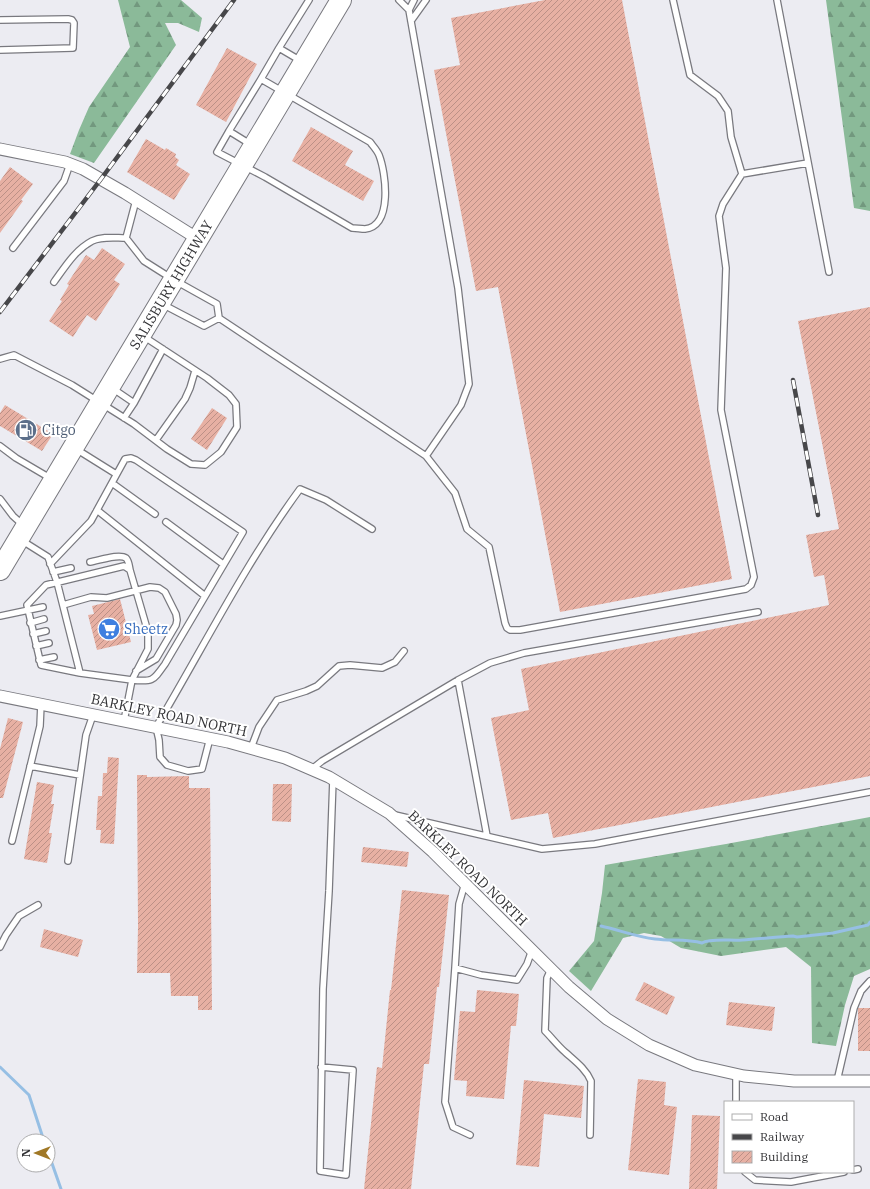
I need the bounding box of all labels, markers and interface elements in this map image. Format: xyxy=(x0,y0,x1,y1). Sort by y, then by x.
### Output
street label: SALISBURY HIGHWAY xyxy=(125,217,217,353)
fuel station icon: Citgo xyxy=(13,417,39,443)
place label: Citgo xyxy=(42,421,76,439)
supermarket icon: Sheetz xyxy=(96,616,122,642)
place label: Sheetz xyxy=(124,620,168,638)
street label: BARKLEY ROAD NORTH xyxy=(89,690,249,740)
street label: BARKLEY ROAD NORTH xyxy=(405,806,531,930)
legend xyxy=(724,1101,854,1173)
text: Road xyxy=(760,1109,789,1124)
text: Railway xyxy=(760,1129,805,1144)
north arrow xyxy=(16,1133,56,1173)
text: N xyxy=(19,1148,33,1157)
text: Building xyxy=(760,1149,808,1164)

